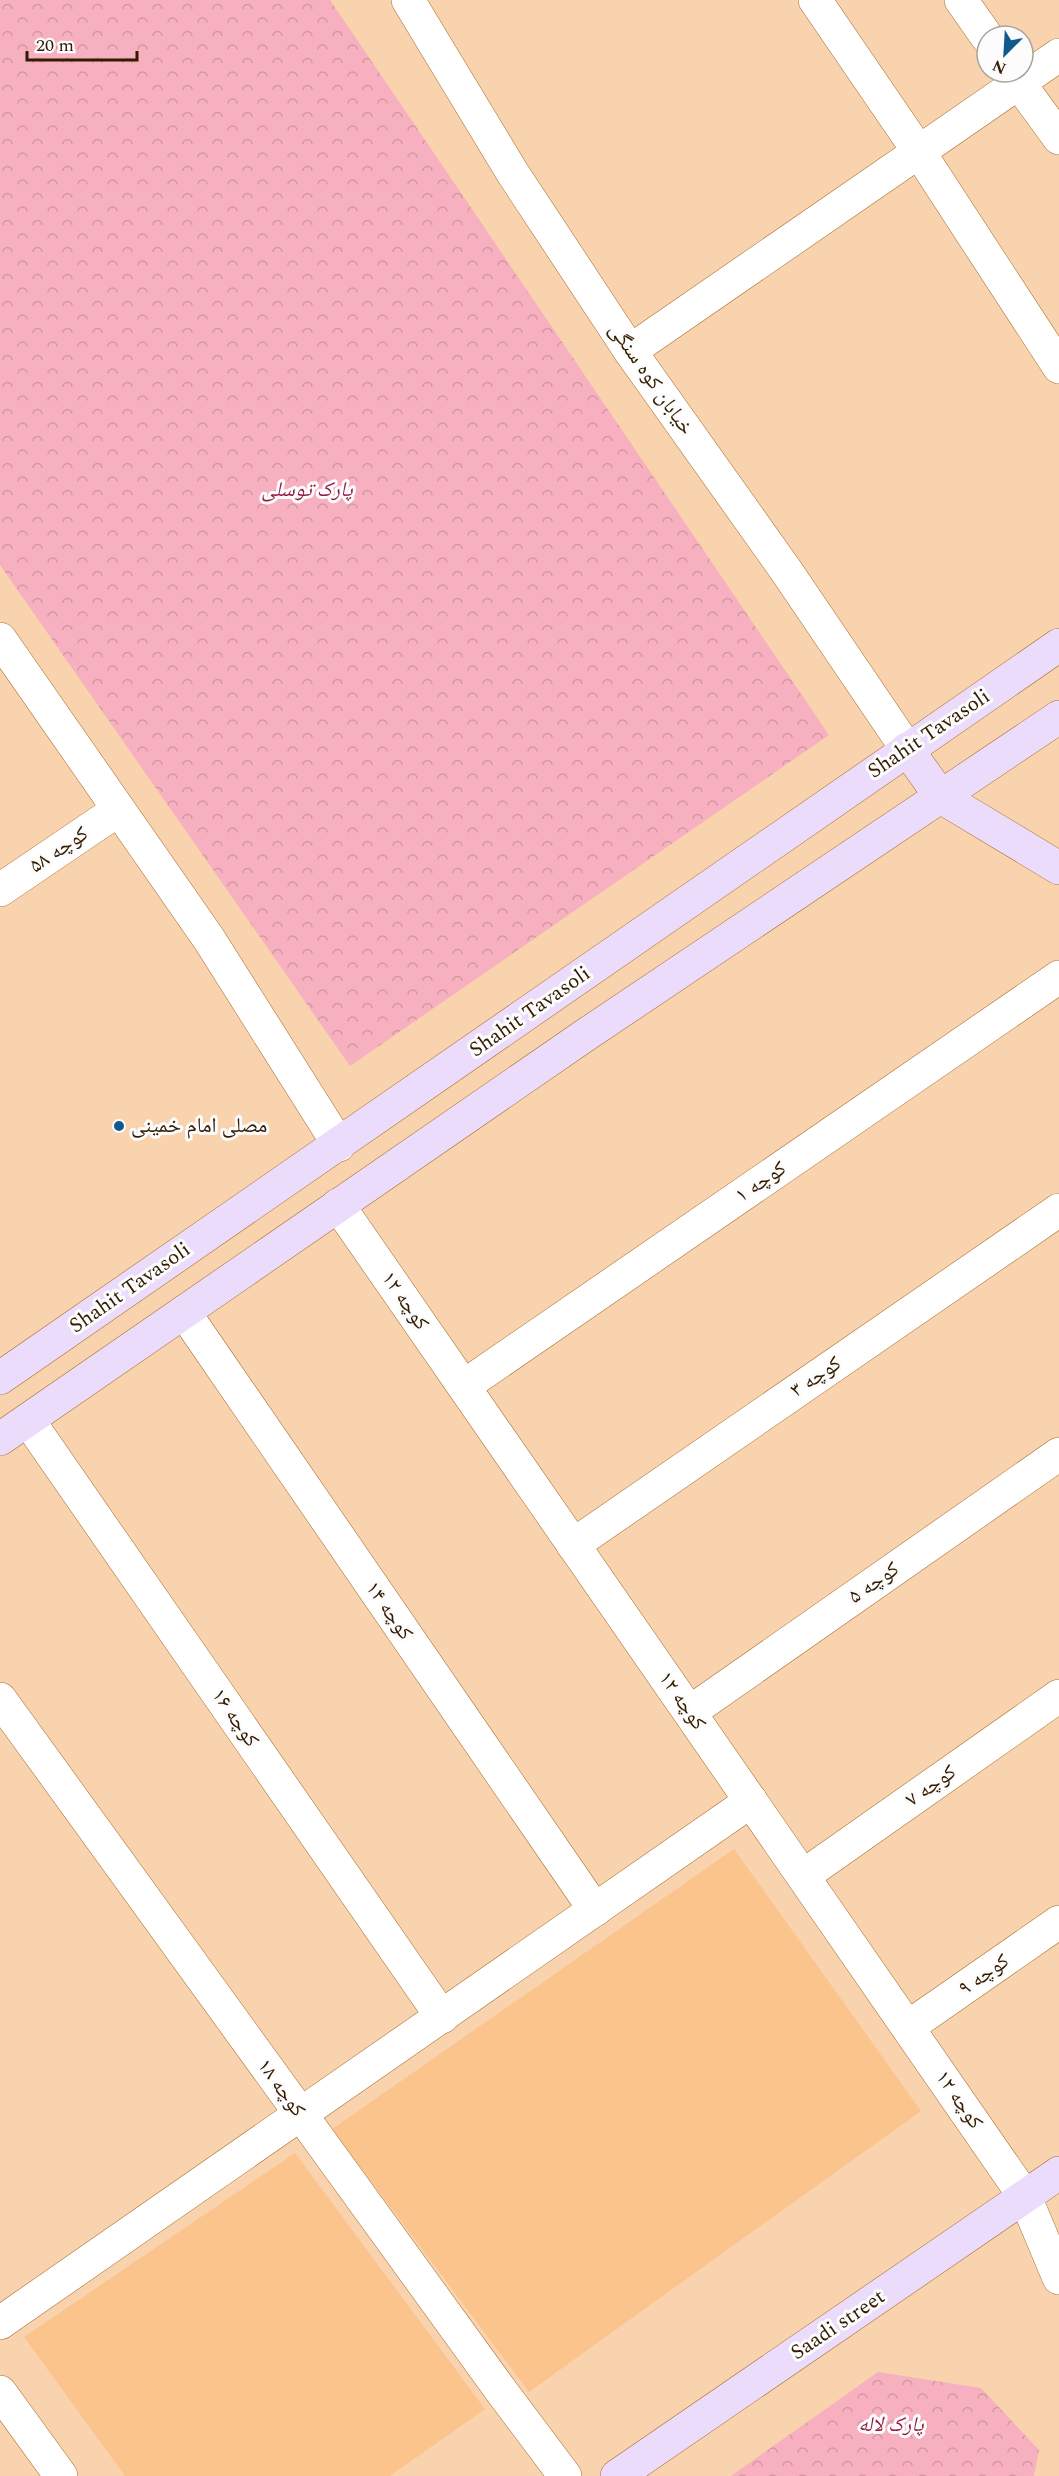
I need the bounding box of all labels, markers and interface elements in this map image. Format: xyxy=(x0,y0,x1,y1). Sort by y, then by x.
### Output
scale bar xyxy=(27,24,136,62)
north arrow xyxy=(975,24,1035,84)
text: 20 m xyxy=(36,32,74,59)
text: N xyxy=(988,53,1010,80)
street label: خیابان کوه سنگی xyxy=(600,316,702,442)
park label: پارک توسلی xyxy=(261,474,353,506)
street label: Shahit Tavasoli xyxy=(861,681,997,787)
street label: کوچه ۵۸ xyxy=(23,818,95,882)
street label: Shahit Tavasoli xyxy=(463,958,597,1066)
place label: مصلی امام خمینی xyxy=(131,1110,267,1142)
marker: مصلی امام خمینی xyxy=(112,1119,126,1133)
street label: کوچه ۱ xyxy=(729,1153,793,1211)
street label: Shahit Tavasoli xyxy=(63,1234,197,1342)
street label: کوچه ۱۲ xyxy=(373,1265,437,1337)
street label: کوچه ۳ xyxy=(784,1348,848,1406)
street label: کوچه ۵ xyxy=(842,1554,906,1612)
street label: کوچه ۱۴ xyxy=(357,1575,421,1647)
street label: کوچه ۱۲ xyxy=(650,1665,714,1737)
street label: کوچه ۱۶ xyxy=(203,1682,267,1754)
street label: کوچه ۷ xyxy=(899,1757,963,1815)
street label: کوچه ۹ xyxy=(952,1946,1016,2004)
street label: کوچه ۱۸ xyxy=(249,2052,313,2124)
street label: کوچه ۱۲ xyxy=(927,2064,991,2136)
street label: Saadi street xyxy=(784,2281,892,2369)
park label: پارک لاله xyxy=(858,2409,925,2441)

